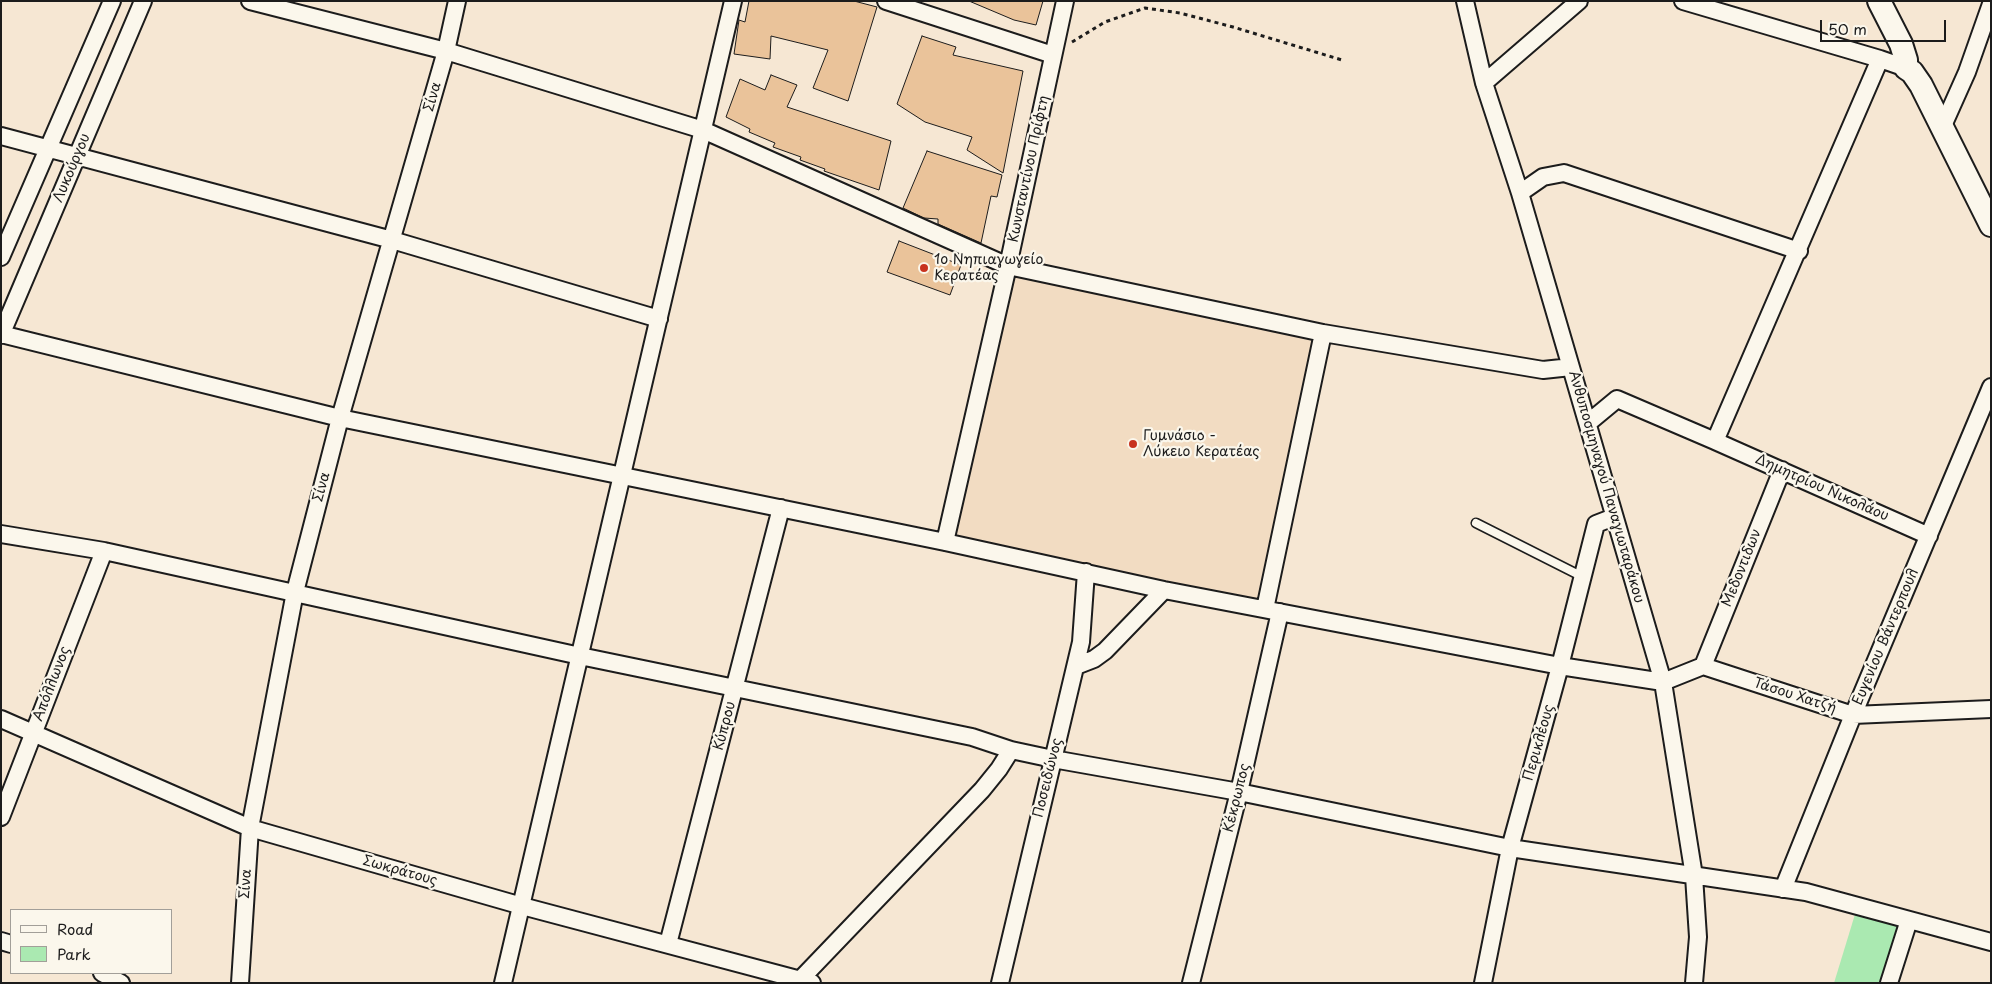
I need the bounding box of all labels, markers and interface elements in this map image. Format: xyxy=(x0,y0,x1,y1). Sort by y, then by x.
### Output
scale bar xyxy=(1822,10,1948,42)
text: 50 m xyxy=(1828,17,1867,40)
street label: Σίνα xyxy=(421,80,445,114)
street label: Κωνσταντίνου Πρίφτη xyxy=(1005,94,1053,244)
street label: Λυκούργου xyxy=(50,131,94,205)
place label: 1ο Νηπιαγωγείο Κερατέας xyxy=(934,252,1043,284)
marker: 1ο Νηπιαγωγείο Κερατέας xyxy=(918,262,930,274)
street label: Ανθυποσμηναγού Παναγιωταράκου xyxy=(1565,369,1647,605)
place label: Γυμνάσιο - Λύκειο Κερατέας xyxy=(1143,428,1259,461)
marker: Γυμνάσιο - Λύκειο Κερατέας xyxy=(1127,438,1139,450)
street label: Δημητρίου Νικολάου xyxy=(1753,451,1891,525)
street label: Σίνα xyxy=(310,470,334,504)
street label: Μεδοντιδων xyxy=(1719,527,1765,609)
street label: Ευγενίου Βάντερπουλ xyxy=(1850,566,1922,708)
street label: Απόλλωνος xyxy=(30,644,74,724)
street label: Τάσου Χατζή xyxy=(1752,675,1838,717)
street label: Κύπρου xyxy=(710,700,740,752)
street label: Περικλέους xyxy=(1520,703,1558,783)
street label: Ποσειδώνος xyxy=(1030,737,1066,819)
street label: Κέκρωπος xyxy=(1220,762,1254,834)
street label: Σωκράτους xyxy=(361,852,439,890)
street label: Σίνα xyxy=(237,869,255,899)
legend xyxy=(10,909,172,974)
text: Road xyxy=(57,917,93,940)
text: Park xyxy=(57,942,91,965)

